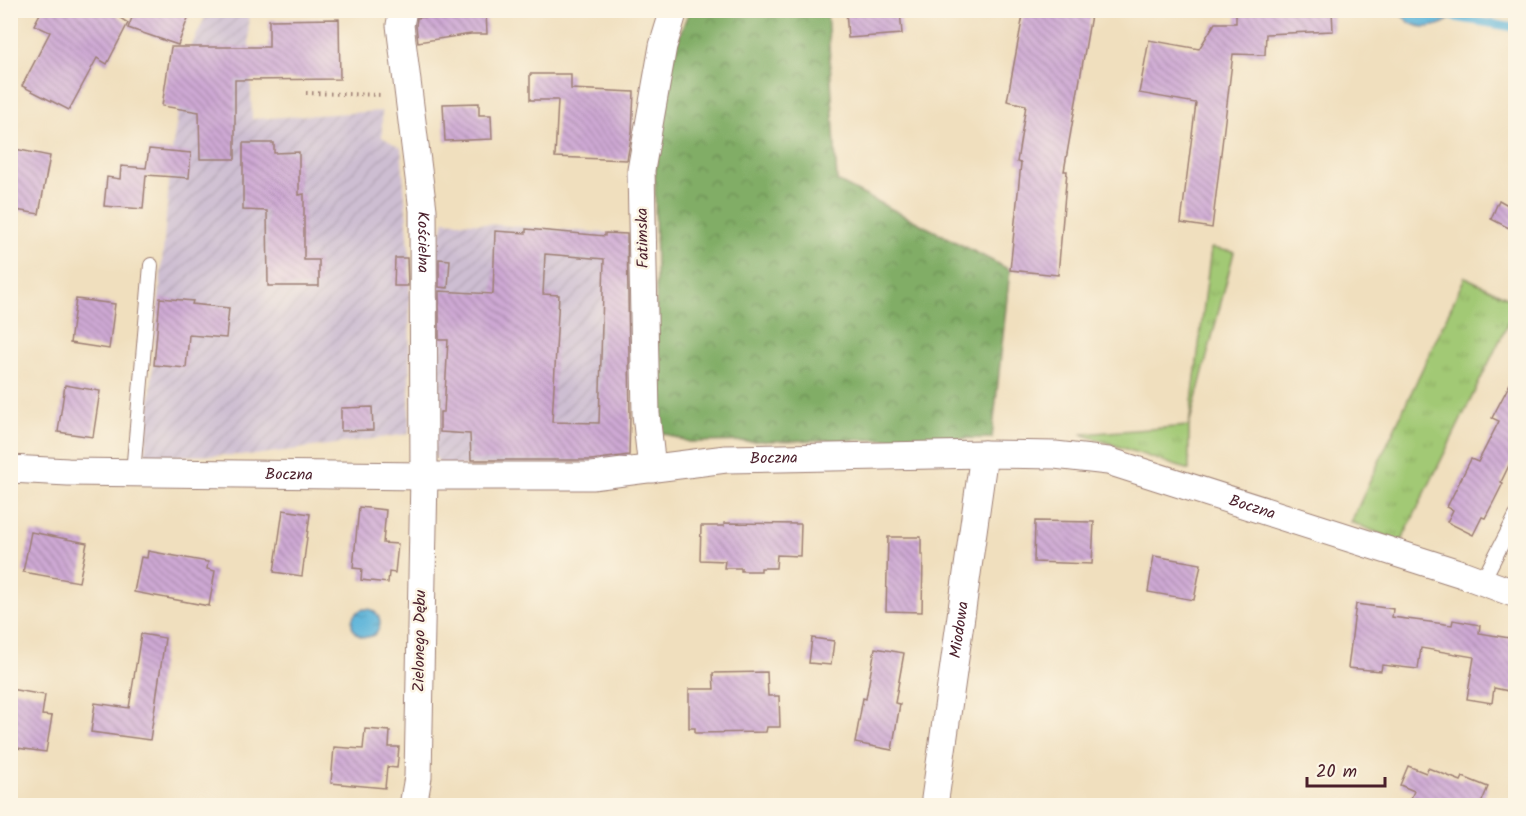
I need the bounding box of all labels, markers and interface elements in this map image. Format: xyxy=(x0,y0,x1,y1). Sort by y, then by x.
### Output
street label: Fatimska xyxy=(630,208,656,268)
street label: Kościelna xyxy=(411,211,436,273)
street label: Boczna xyxy=(750,445,798,471)
street label: Boczna xyxy=(265,462,313,487)
street label: Boczna xyxy=(1226,488,1279,526)
street label: Zielonego Dębu xyxy=(407,589,433,692)
street label: Miodowa xyxy=(943,600,975,660)
scale bar xyxy=(1307,750,1385,788)
text: 20 m xyxy=(1316,758,1357,787)

